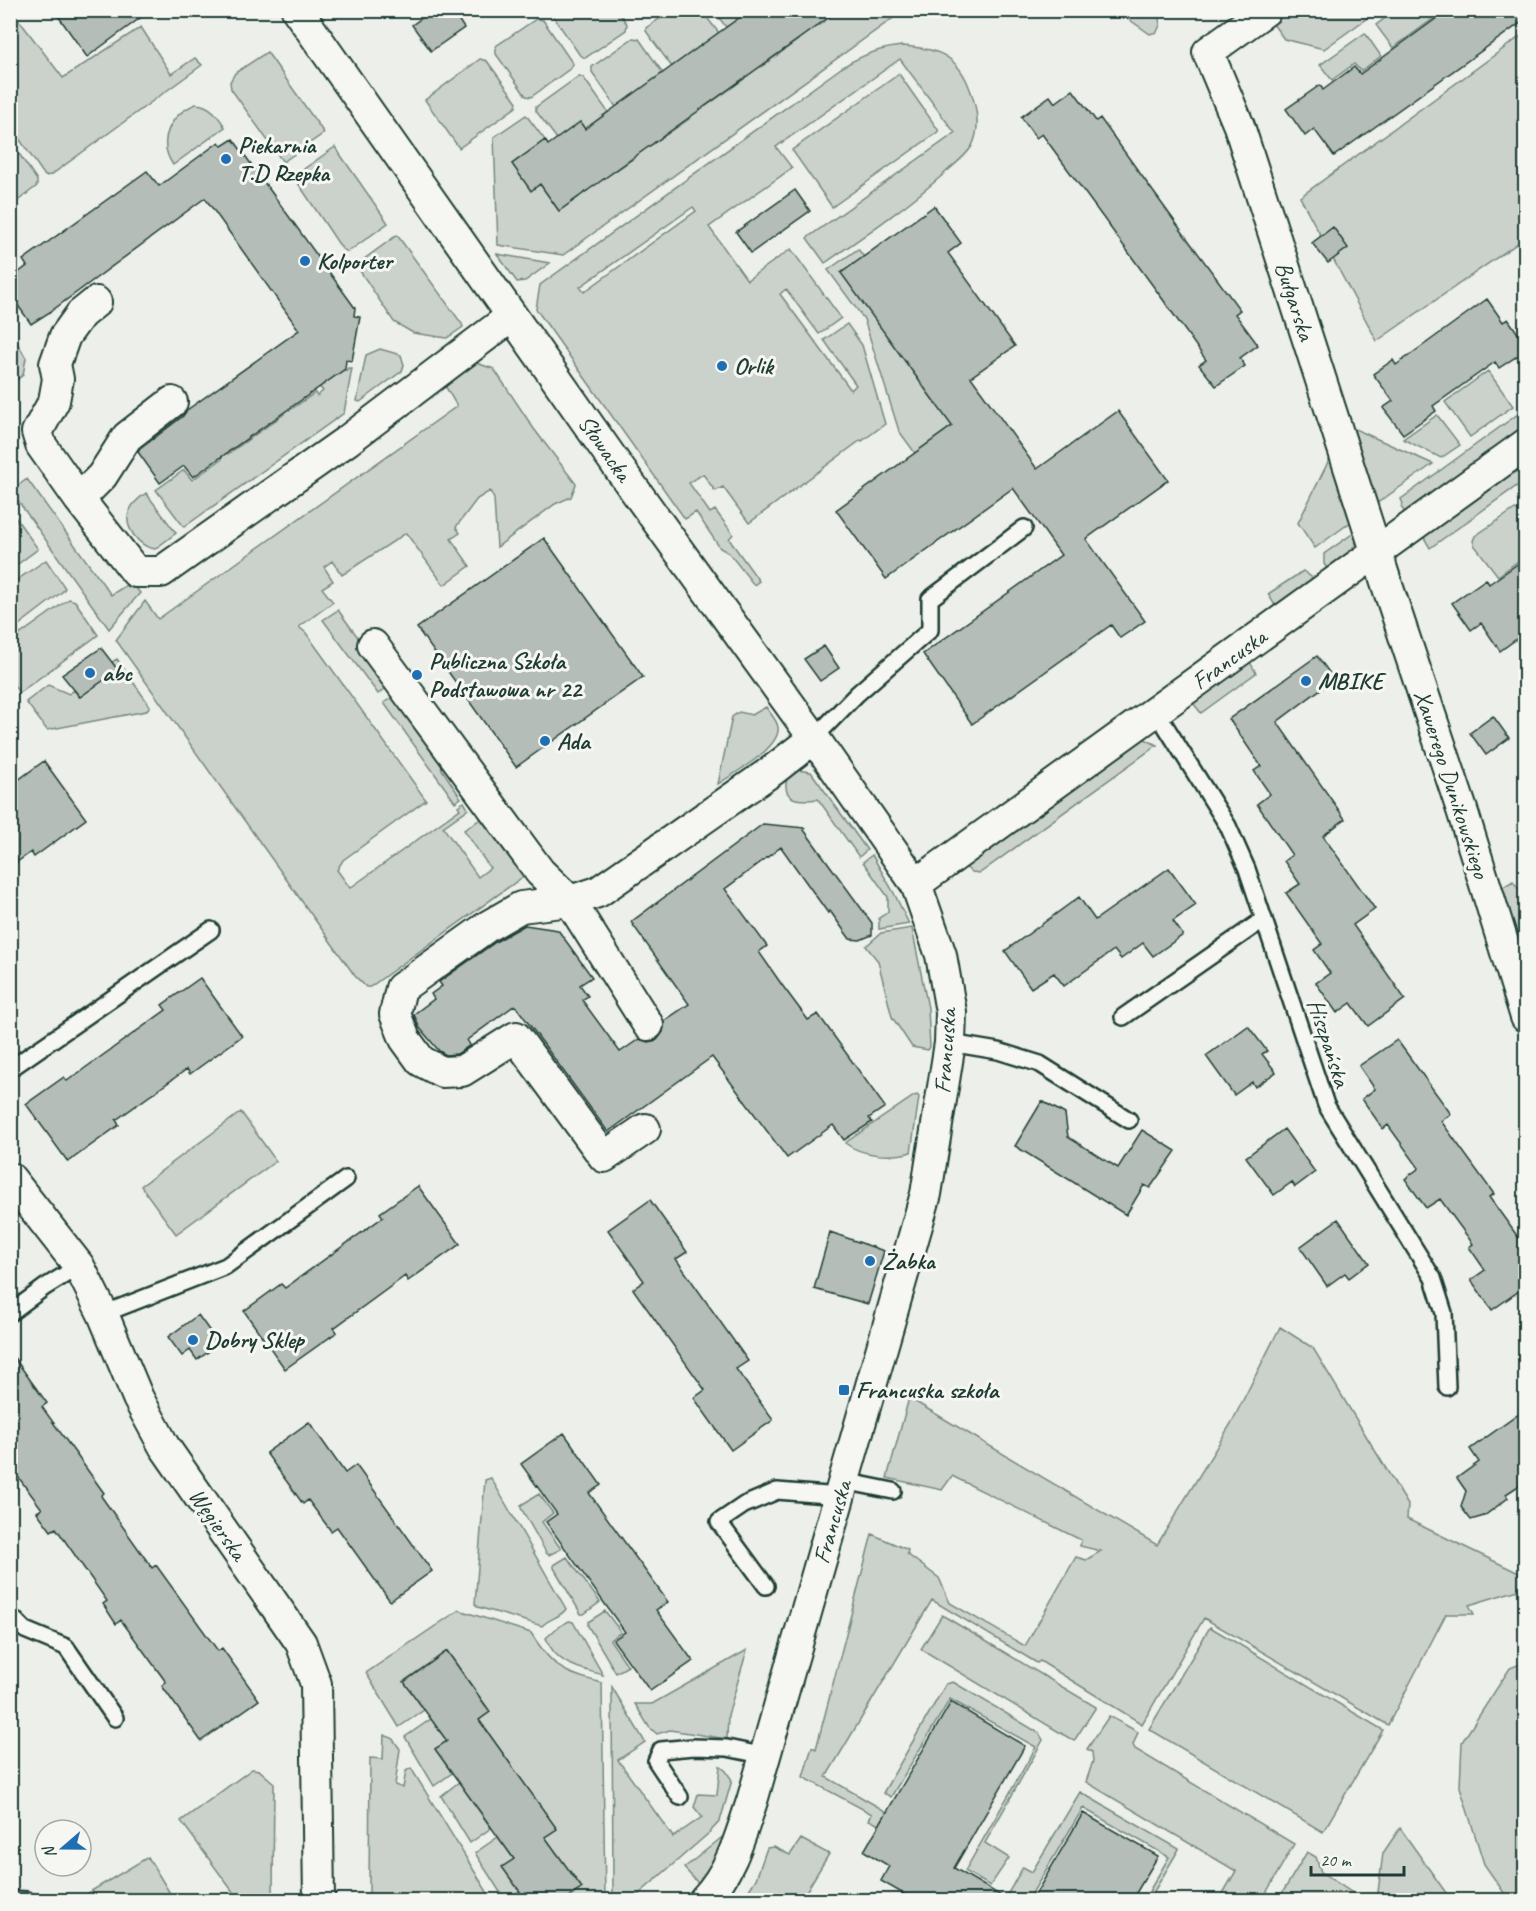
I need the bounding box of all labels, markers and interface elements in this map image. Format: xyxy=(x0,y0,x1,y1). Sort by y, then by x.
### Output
place label: Piekarnia T.D Rzepka xyxy=(238,130,331,188)
marker: Piekarnia T.D Rzepka xyxy=(219,152,233,166)
place label: Kolporter xyxy=(317,246,394,276)
marker: Kolporter xyxy=(298,254,312,268)
street label: Bułgarska xyxy=(1268,258,1322,345)
place label: Orlik xyxy=(734,351,775,381)
marker: Orlik xyxy=(715,359,729,373)
street label: Słowacka xyxy=(571,409,640,489)
street label: Francuska xyxy=(1186,621,1274,696)
place label: Publiczna Szkoła Podstawowa nr 22 xyxy=(429,646,583,704)
place label: abc xyxy=(102,658,133,688)
marker: abc xyxy=(83,666,97,680)
place label: MBIKE xyxy=(1318,666,1387,696)
marker: Publiczna Szkoła Podstawowa nr 22 xyxy=(410,668,424,682)
marker: MBIKE xyxy=(1299,674,1313,688)
street label: Xawerego Dunikowskiego xyxy=(1407,686,1497,883)
place label: Ada xyxy=(557,726,592,756)
marker: Ada xyxy=(538,734,552,748)
street label: Hiszpańska xyxy=(1301,995,1358,1092)
street label: Francuska xyxy=(927,1005,963,1094)
place label: Żabka xyxy=(882,1246,937,1276)
marker: Żabka xyxy=(863,1254,877,1268)
place label: Dobry Sklep xyxy=(205,1325,305,1355)
marker: Dobry Sklep xyxy=(186,1333,200,1347)
place label: Francuska szkoła xyxy=(856,1375,1000,1405)
marker: Francuska szkoła xyxy=(837,1383,851,1397)
street label: Francuska xyxy=(806,1475,859,1567)
street label: Węgierska xyxy=(182,1482,255,1568)
north arrow xyxy=(33,1818,93,1878)
scale bar xyxy=(1311,1839,1404,1877)
text: N xyxy=(38,1842,61,1861)
text: 20 m xyxy=(1320,1849,1353,1871)

